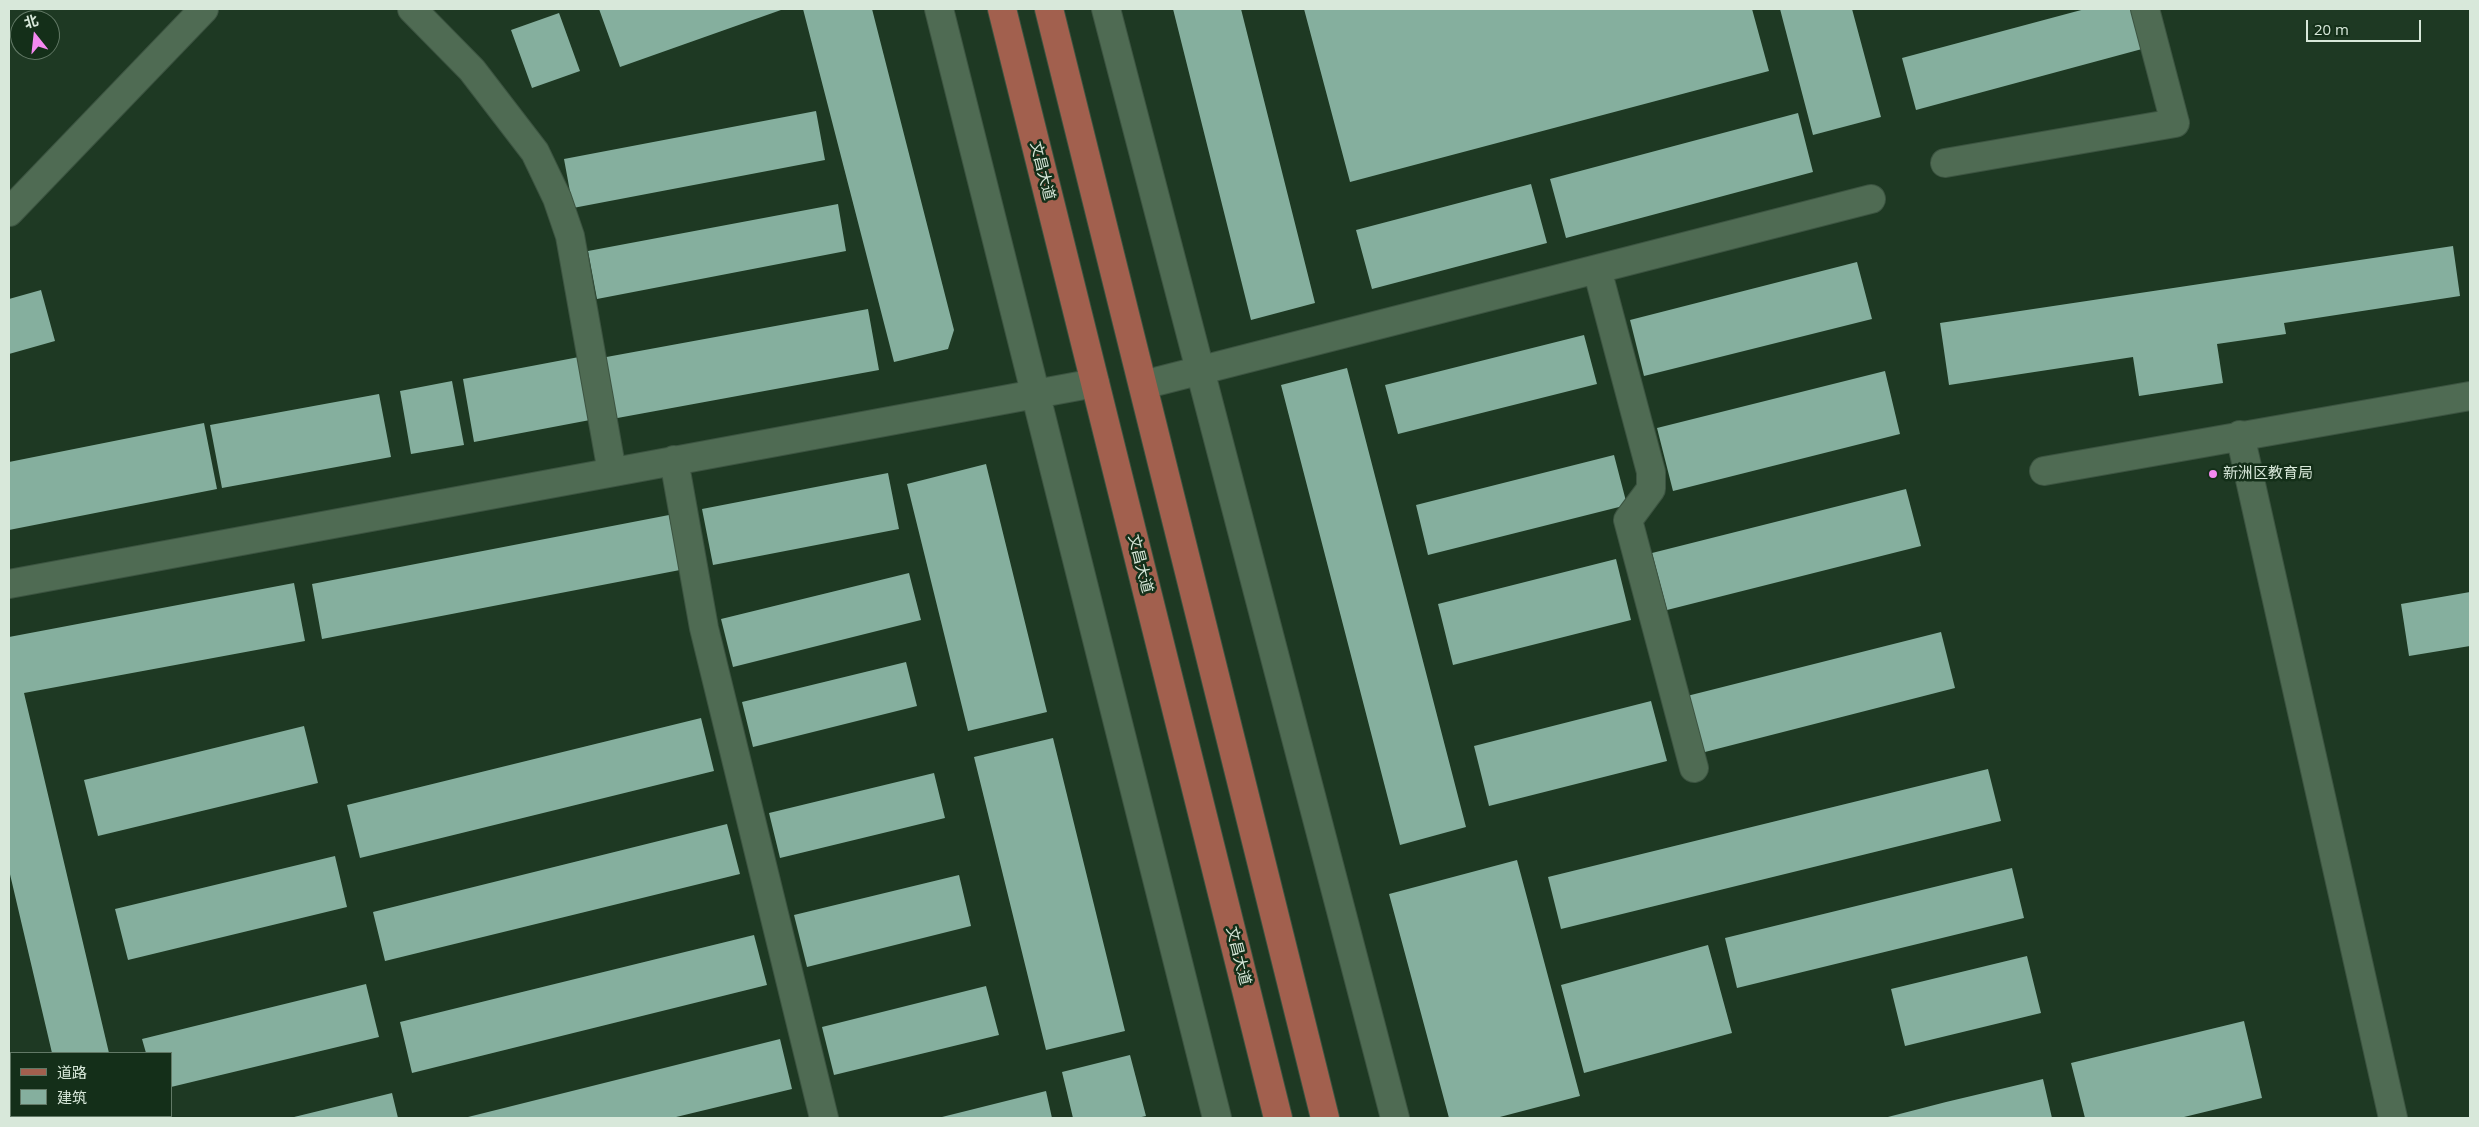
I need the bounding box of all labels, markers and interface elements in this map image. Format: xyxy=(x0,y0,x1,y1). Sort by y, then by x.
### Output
north arrow xyxy=(10,10,60,60)
text: 北 xyxy=(22,10,40,32)
scale bar xyxy=(2309,10,2424,42)
text: 20 m xyxy=(2314,19,2349,39)
street label: 文昌大道 xyxy=(1026,140,1058,202)
place label: 新洲区教育局 xyxy=(2223,465,2313,483)
marker: 新洲区教育局 xyxy=(2207,468,2219,480)
street label: 文昌大道 xyxy=(1124,533,1156,595)
street label: 文昌大道 xyxy=(1222,925,1254,987)
legend xyxy=(10,1052,172,1117)
text: 道路 xyxy=(57,1062,87,1082)
text: 建筑 xyxy=(57,1087,87,1107)

